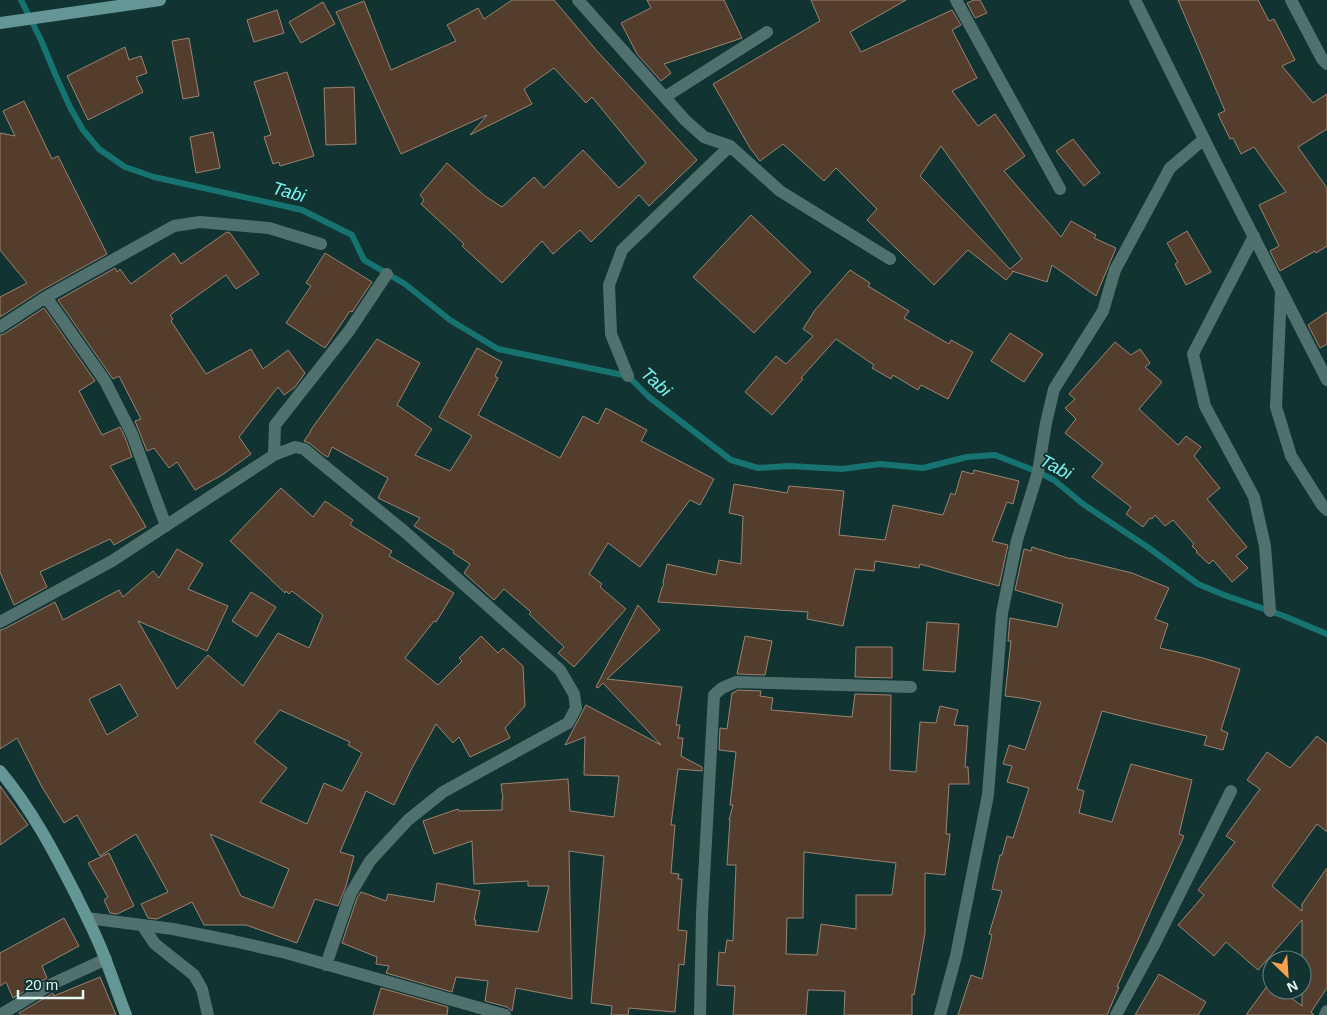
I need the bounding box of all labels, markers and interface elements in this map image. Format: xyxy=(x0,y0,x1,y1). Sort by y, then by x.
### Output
water label: Tabi xyxy=(270,178,309,206)
water label: Tabi xyxy=(637,363,676,401)
water label: Tabi xyxy=(1037,450,1076,484)
north arrow xyxy=(1262,950,1312,1000)
scale bar xyxy=(18,968,82,1000)
text: 20 m xyxy=(25,976,58,993)
text: N xyxy=(1285,977,1300,996)

